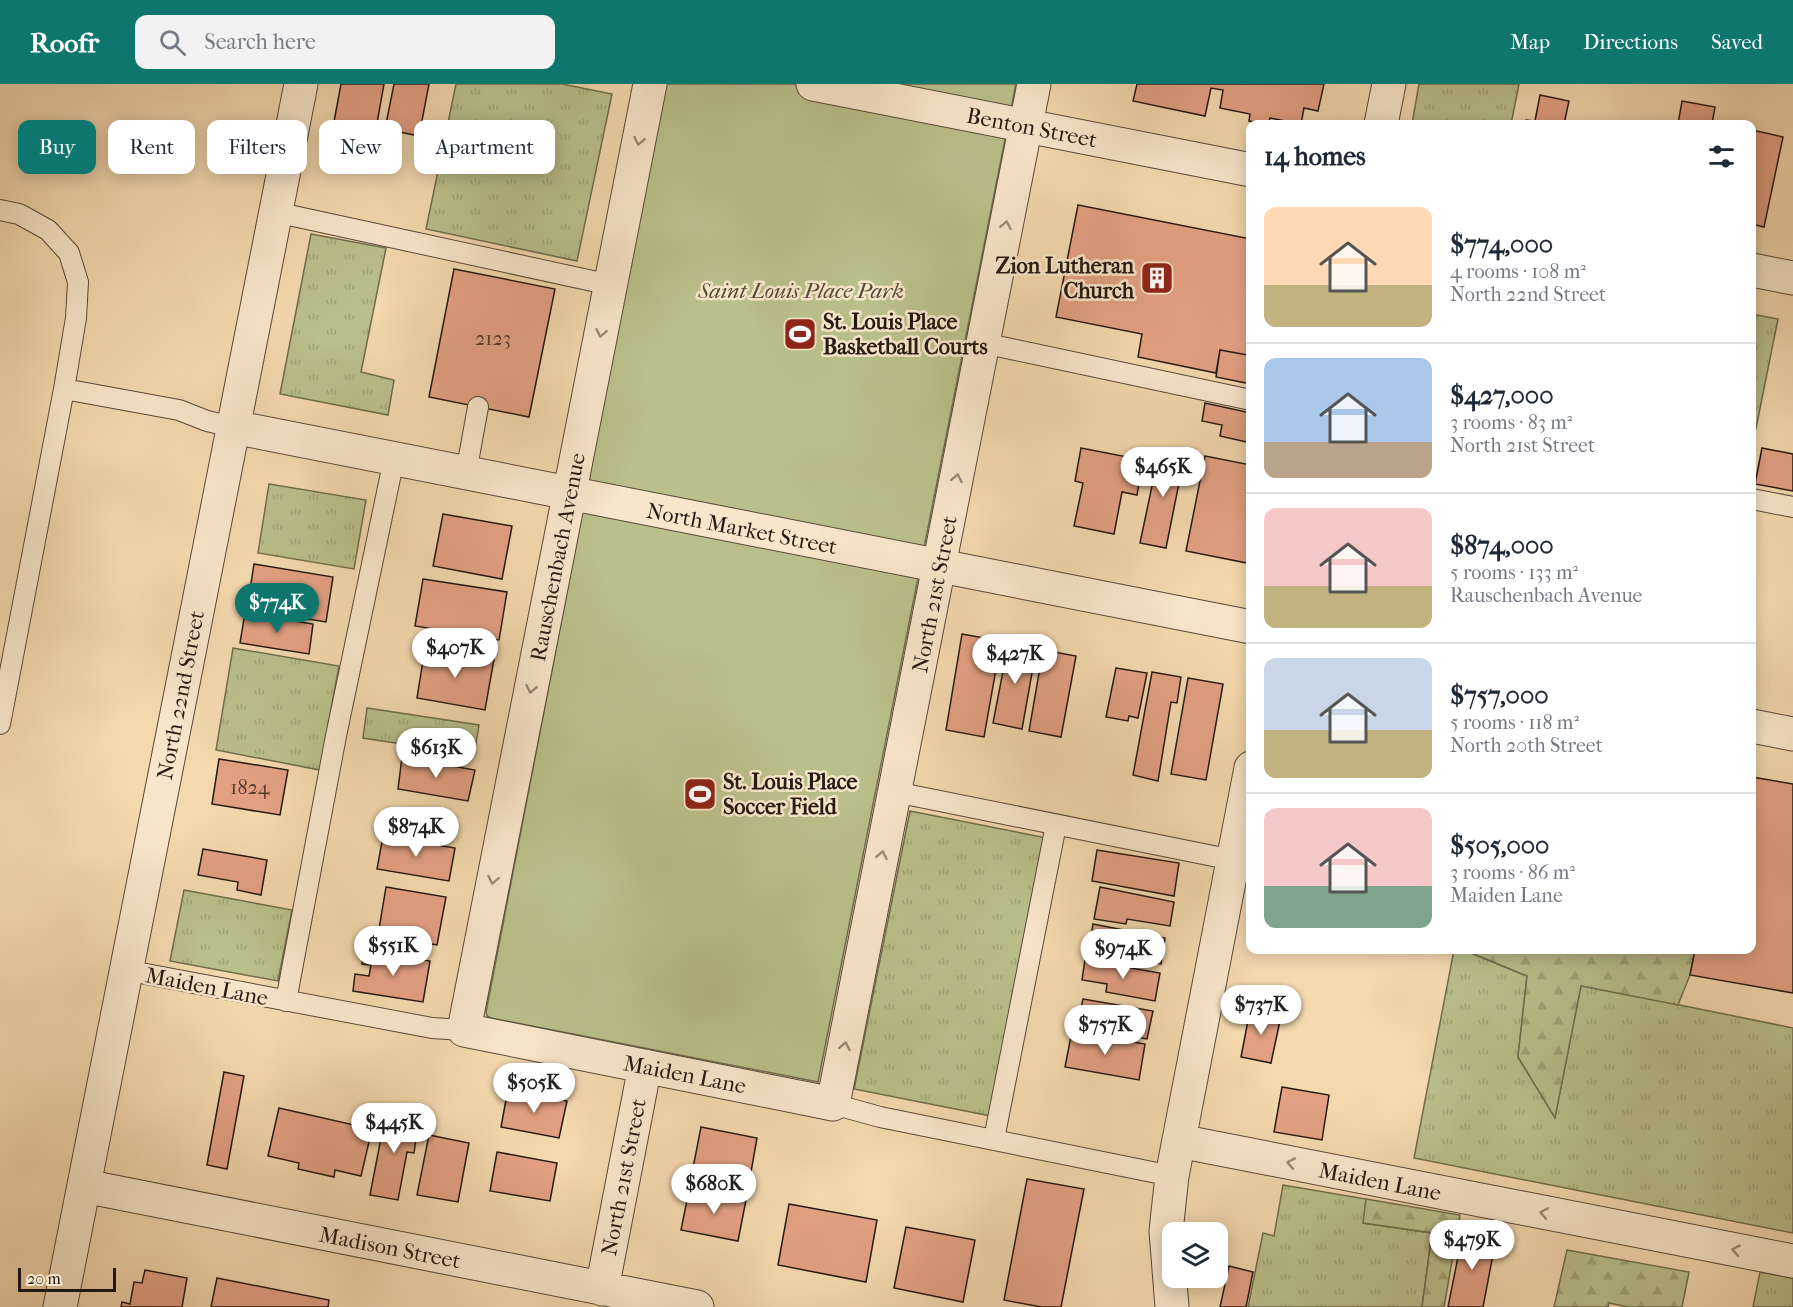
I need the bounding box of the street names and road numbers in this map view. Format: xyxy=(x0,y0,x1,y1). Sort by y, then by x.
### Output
street label: Benton Street xyxy=(964,103,1099,153)
street label: Rauschenbach Avenue xyxy=(525,451,591,664)
street label: North Market Street xyxy=(644,498,839,560)
street label: North 21st Street xyxy=(907,513,963,675)
street label: North 22nd Street xyxy=(152,608,210,782)
street label: Maiden Lane xyxy=(143,962,270,1012)
street label: Maiden Lane xyxy=(621,1050,748,1100)
street label: North 21st Street xyxy=(596,1096,652,1258)
street label: Maiden Lane xyxy=(1316,1157,1443,1207)
street label: Madison Street xyxy=(317,1222,463,1274)

